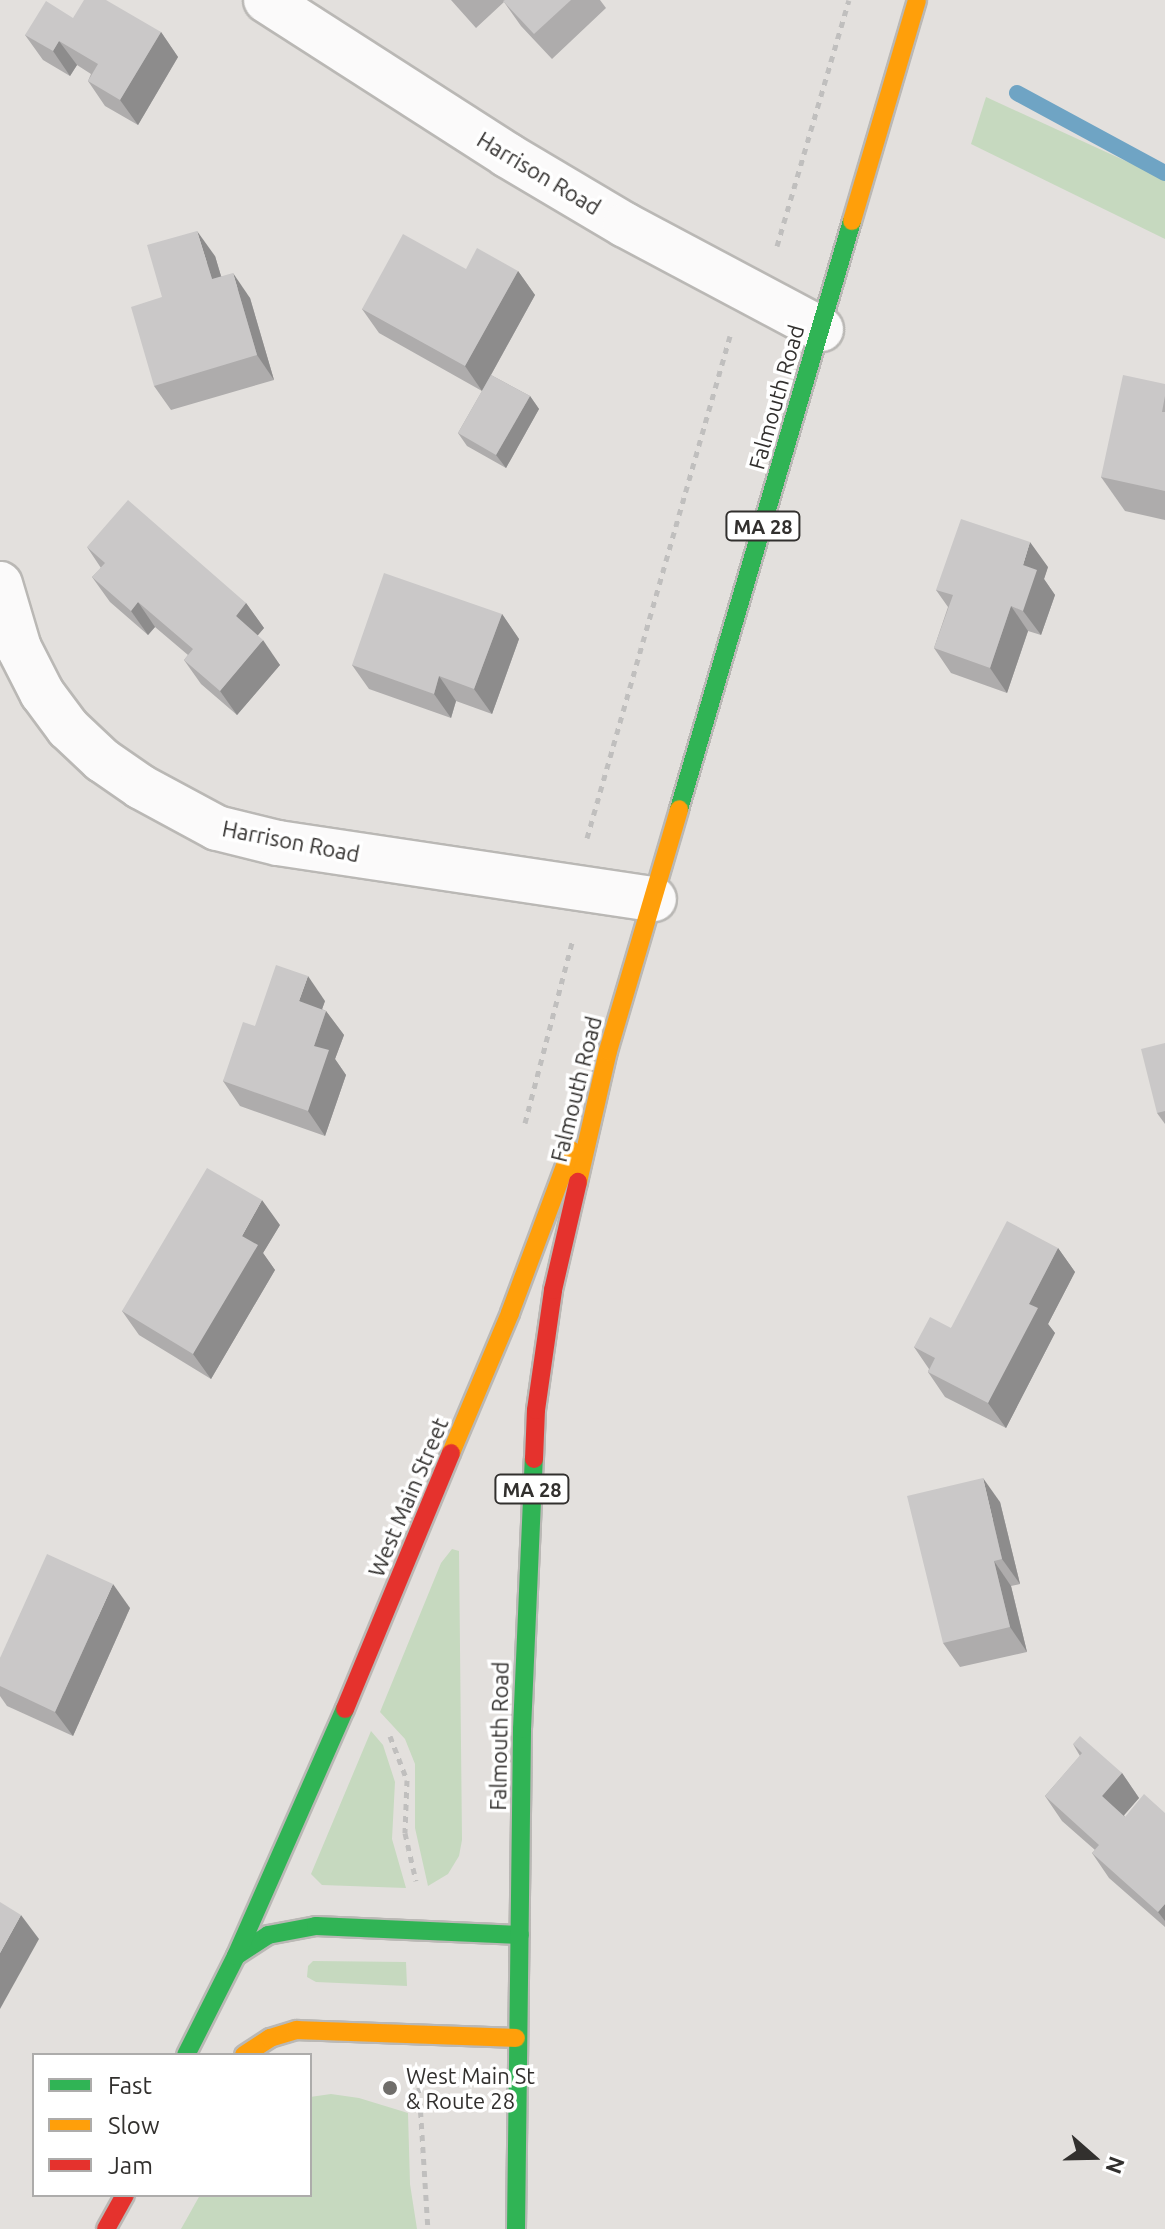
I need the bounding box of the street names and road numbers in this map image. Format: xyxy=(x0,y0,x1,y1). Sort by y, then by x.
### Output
street label: Harrison Road xyxy=(472,126,606,220)
street label: Falmouth Road xyxy=(743,322,809,472)
road number: MA 28 xyxy=(725,510,801,542)
street label: Harrison Road xyxy=(220,815,362,867)
street label: Falmouth Road xyxy=(545,1013,607,1165)
street label: West Main Street xyxy=(363,1414,453,1580)
road number: MA 28 xyxy=(494,1473,570,1505)
street label: Falmouth Road xyxy=(485,1661,513,1811)

